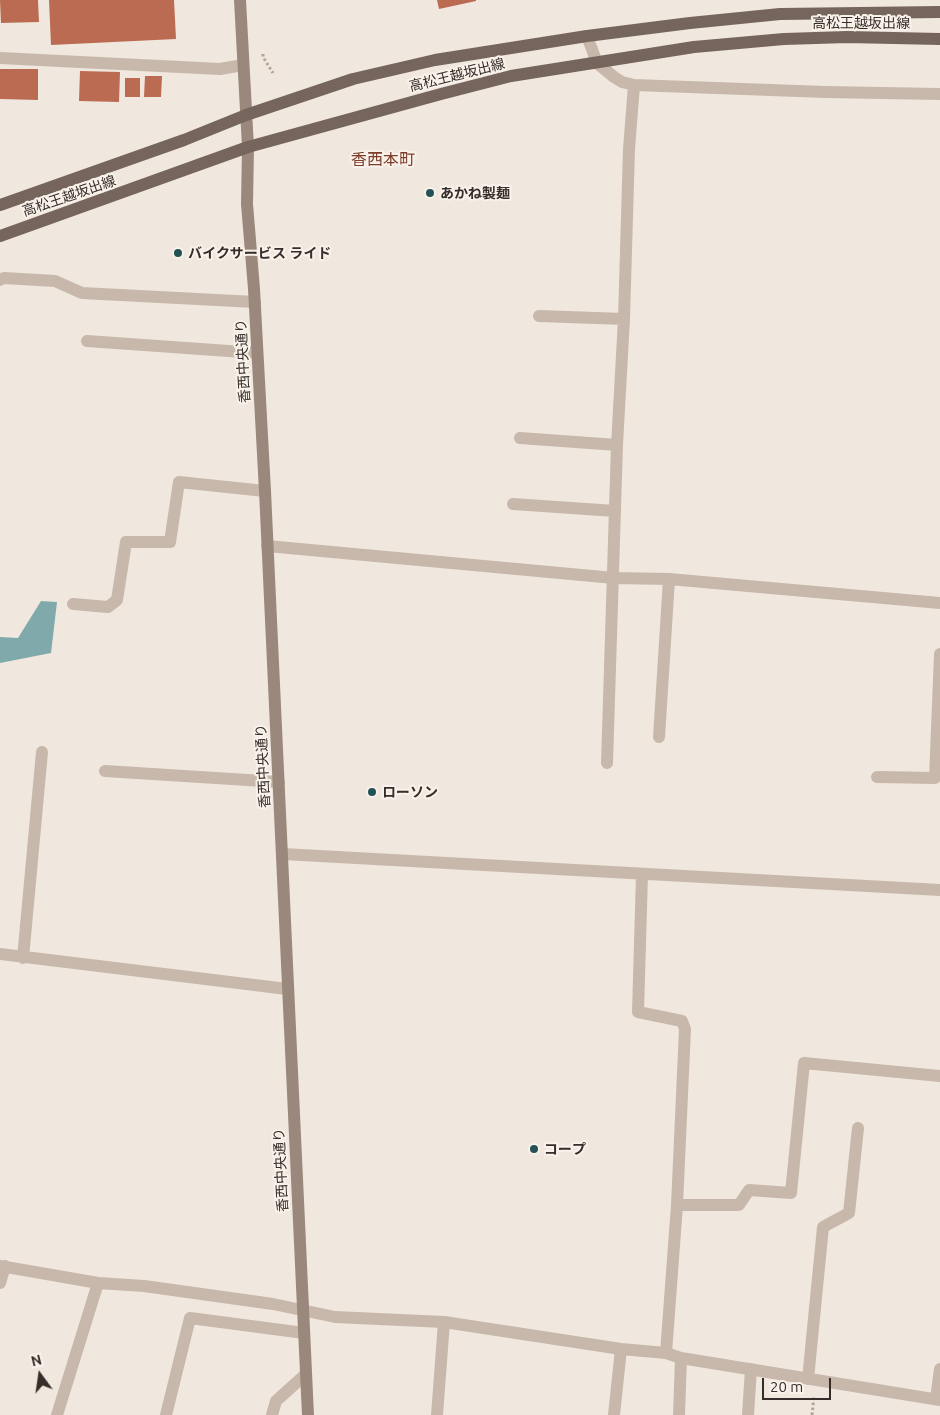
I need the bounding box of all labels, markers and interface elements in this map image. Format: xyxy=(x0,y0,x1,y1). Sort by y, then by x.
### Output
street label: 高松王越坂出線 xyxy=(812,15,910,31)
street label: 高松王越坂出線 xyxy=(407,55,507,95)
district label: 香西本町 xyxy=(351,150,415,170)
street label: 高松王越坂出線 xyxy=(20,172,118,220)
place label: あかね製麺 xyxy=(440,185,510,201)
marker: あかね製麺 xyxy=(424,187,436,199)
place label: バイクサービス ライド xyxy=(188,245,331,261)
marker: バイクサービス ライド xyxy=(172,247,184,259)
street label: 香西中央通り xyxy=(232,319,254,403)
street label: 香西中央通り xyxy=(252,724,274,808)
place label: ローソン xyxy=(382,784,438,800)
marker: ローソン xyxy=(366,786,378,798)
street label: 香西中央通り xyxy=(270,1128,292,1212)
place label: コープ xyxy=(544,1141,586,1157)
marker: コープ xyxy=(528,1143,540,1155)
north arrow xyxy=(15,1350,65,1400)
text: N xyxy=(29,1351,43,1369)
scale bar xyxy=(765,1368,834,1400)
text: 20 m xyxy=(770,1378,803,1395)

